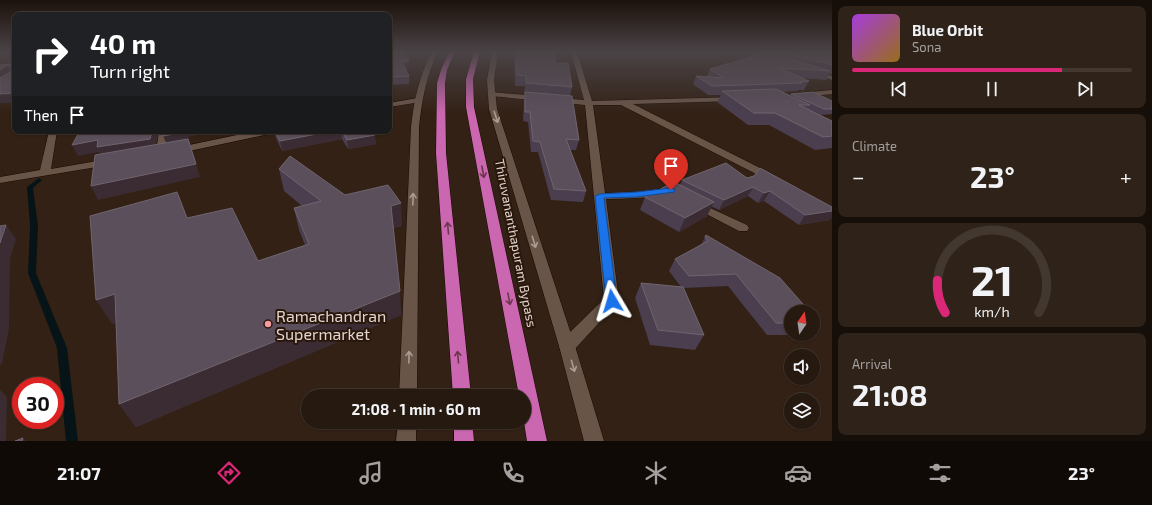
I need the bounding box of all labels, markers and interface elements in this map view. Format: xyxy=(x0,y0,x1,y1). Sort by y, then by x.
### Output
text: Blue Orbit xyxy=(912,21,983,39)
text: 40 m xyxy=(90,26,156,60)
icon: right xyxy=(24,28,76,80)
text: Sona xyxy=(912,39,941,55)
text: Turn right xyxy=(90,60,170,82)
icon: previous xyxy=(888,78,910,100)
icon: pause xyxy=(981,78,1003,100)
icon: next xyxy=(1074,78,1096,100)
icon: arrive xyxy=(66,104,88,126)
text: Then xyxy=(24,106,58,124)
one-way arrow xyxy=(493,111,500,124)
text: Climate xyxy=(852,138,897,154)
pin xyxy=(654,149,688,190)
icon: arrive xyxy=(660,155,682,177)
street label: Thiruvananthapuram Bypass xyxy=(492,157,540,329)
text: 23° xyxy=(970,158,1015,194)
text: − xyxy=(852,163,865,189)
text: + xyxy=(1120,163,1132,189)
one-way arrow xyxy=(480,165,488,178)
one-way arrow xyxy=(409,193,416,206)
one-way arrow xyxy=(444,222,451,235)
one-way arrow xyxy=(531,235,538,248)
text: 21 xyxy=(971,253,1013,303)
position arrow xyxy=(591,280,633,322)
one-way arrow xyxy=(505,292,513,305)
text: km/h xyxy=(974,302,1010,319)
north arrow xyxy=(784,305,820,341)
map controls xyxy=(784,305,820,429)
place label: Ramachandran Supermarket xyxy=(276,306,386,343)
marker: Ramachandran Supermarket xyxy=(263,319,273,329)
button: sound xyxy=(784,349,820,385)
one-way arrow xyxy=(405,351,412,364)
one-way arrow xyxy=(455,351,462,364)
text: Arrival xyxy=(852,356,892,372)
one-way arrow xyxy=(569,359,577,372)
text: 21:08 xyxy=(852,376,928,412)
speed limit sign: 30 xyxy=(12,377,64,429)
button: layers xyxy=(784,393,820,429)
text: 21:08 · 1 min · 60 m xyxy=(351,400,481,418)
icon: directions xyxy=(215,459,243,487)
icon: music xyxy=(357,459,385,487)
icon: phone xyxy=(499,459,527,487)
icon: climate xyxy=(642,459,670,487)
icon: car xyxy=(784,459,812,487)
icon: filters xyxy=(926,459,954,487)
text: 21:07 xyxy=(57,462,101,484)
text: 23° xyxy=(1068,462,1095,484)

